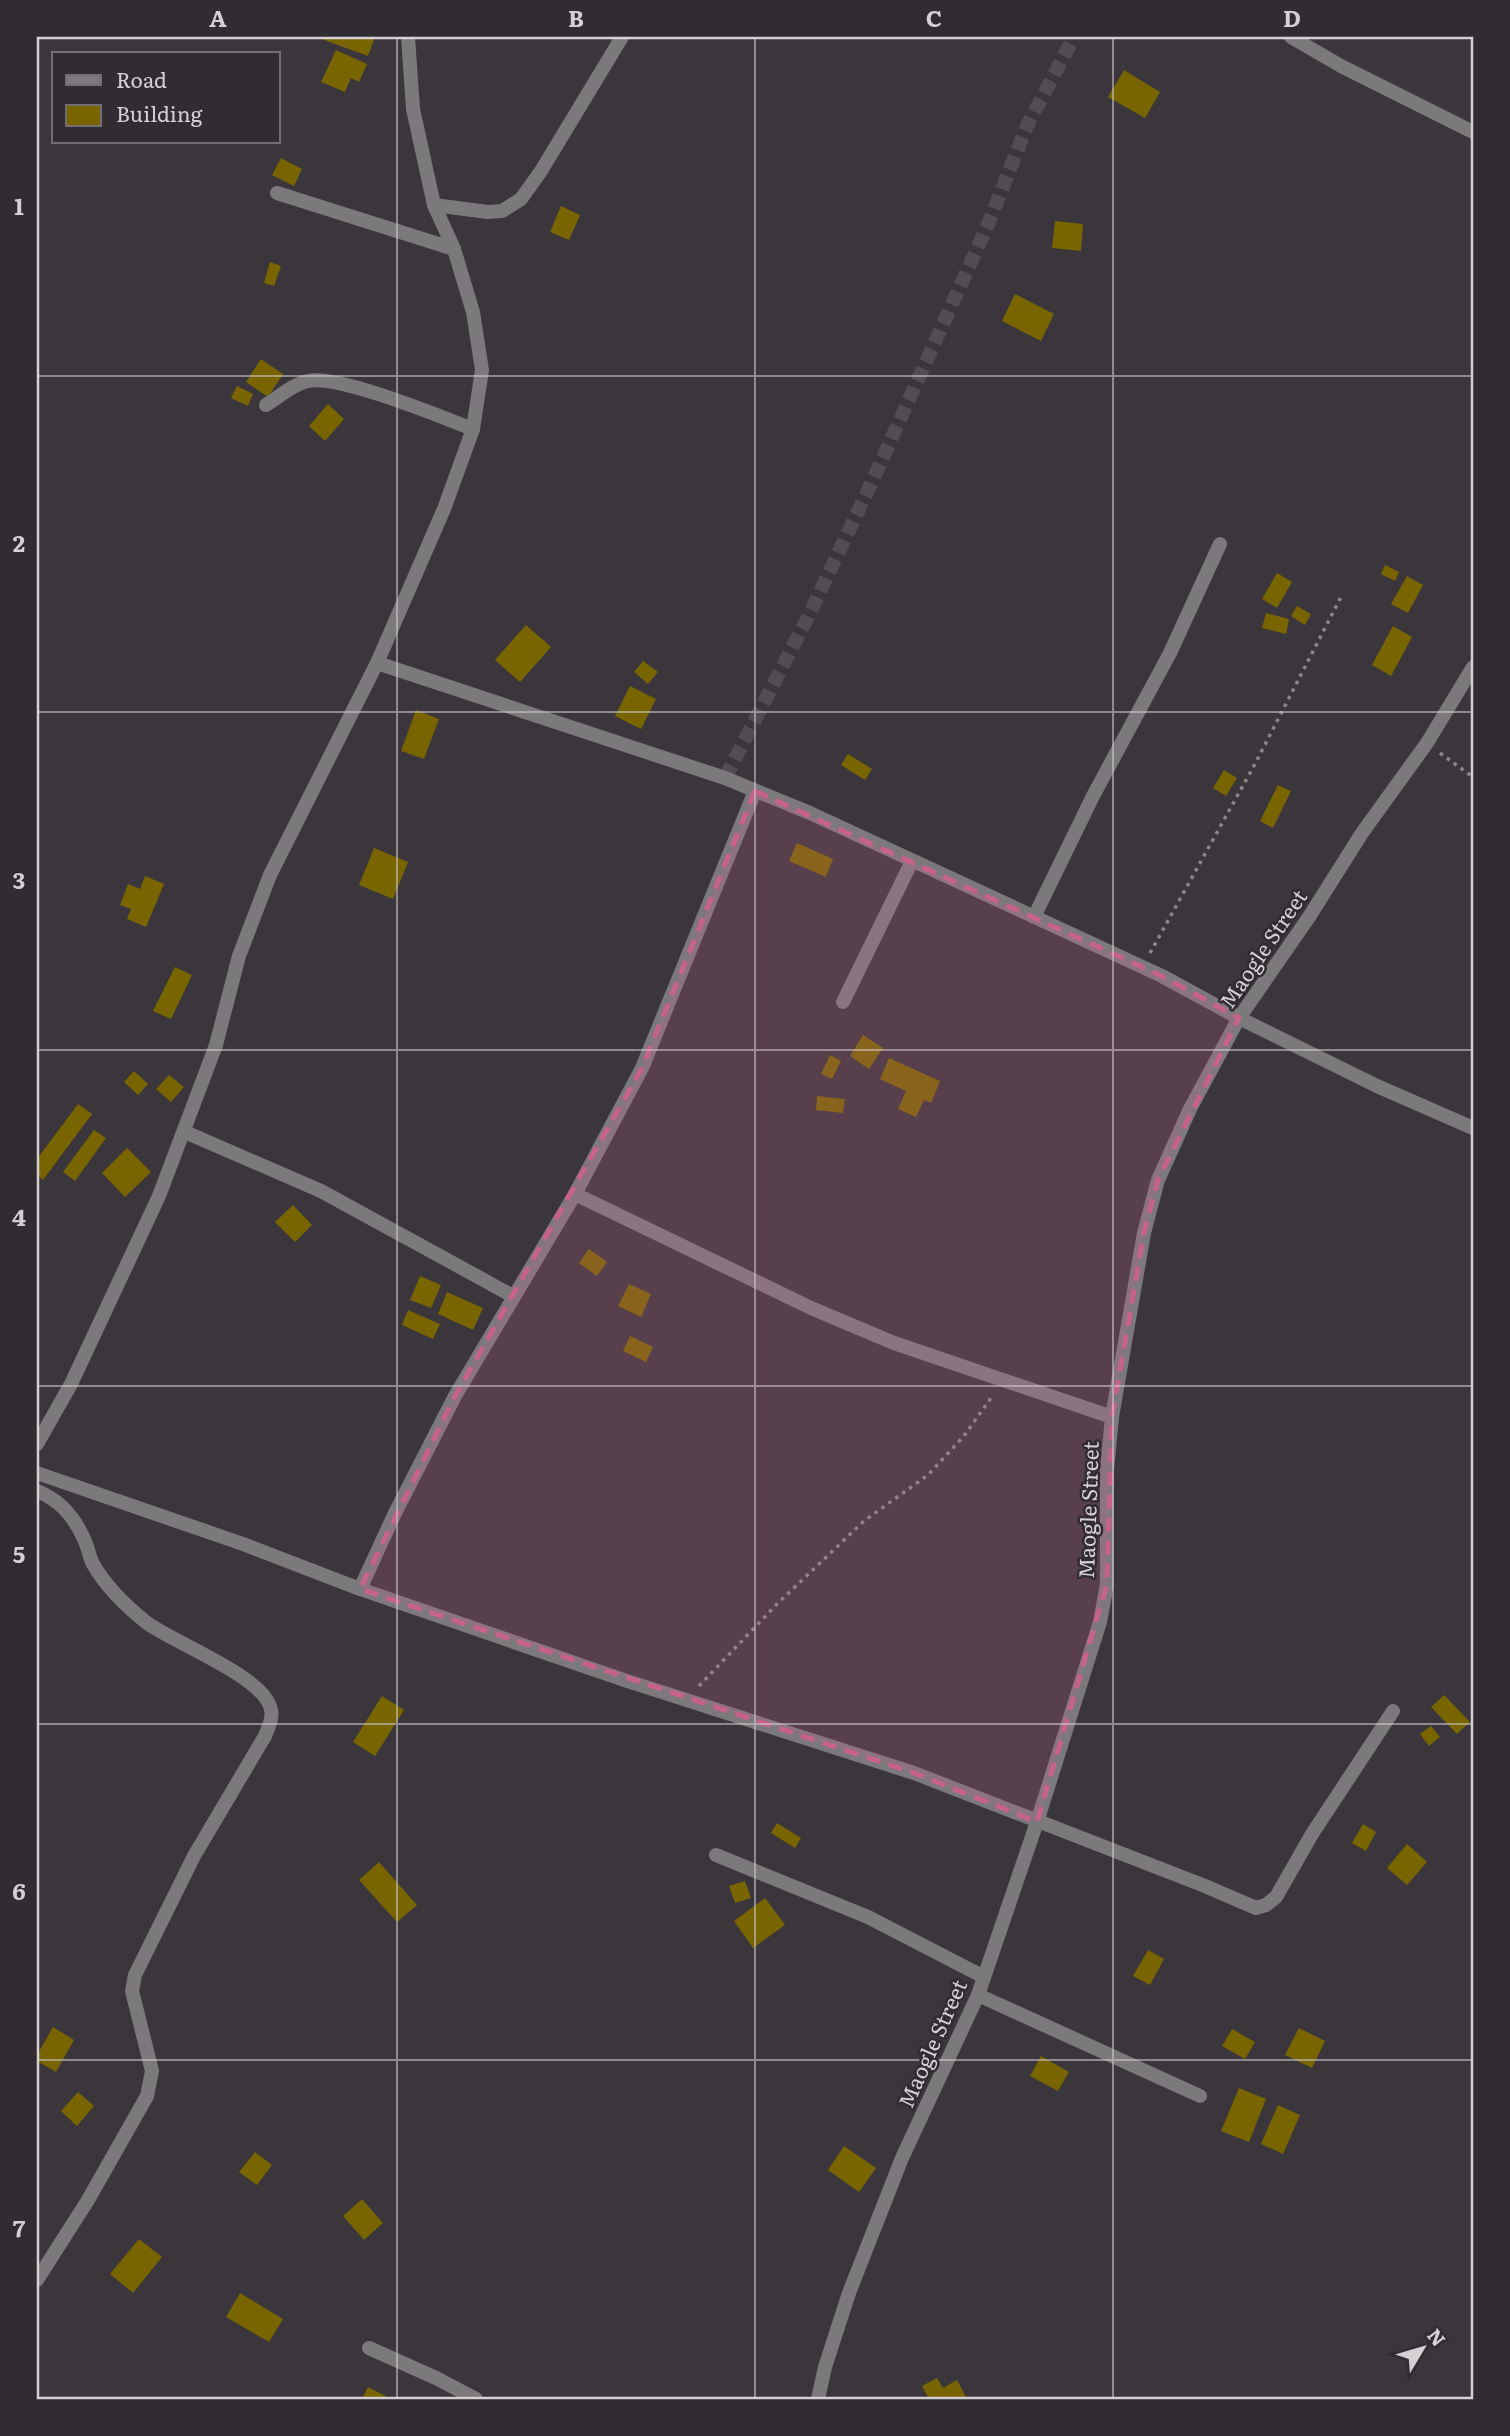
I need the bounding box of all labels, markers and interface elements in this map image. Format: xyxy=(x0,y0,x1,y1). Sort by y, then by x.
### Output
text: A xyxy=(209,0,227,34)
text: B xyxy=(568,0,584,34)
text: C xyxy=(926,0,942,34)
text: D xyxy=(1283,0,1301,34)
legend xyxy=(52,52,280,144)
text: Road xyxy=(116,63,167,94)
text: Building xyxy=(116,97,203,128)
text: 1 xyxy=(14,188,24,222)
text: 2 xyxy=(13,525,25,559)
text: 3 xyxy=(13,862,25,896)
street label: Maogle Street xyxy=(1211,882,1314,1014)
text: 4 xyxy=(12,1199,26,1233)
street label: Maogle Street xyxy=(1069,1440,1105,1579)
text: 5 xyxy=(13,1536,25,1570)
text: 6 xyxy=(12,1873,26,1907)
street label: Maogle Street xyxy=(889,1973,973,2112)
text: 7 xyxy=(13,2210,26,2244)
north arrow xyxy=(1388,2314,1458,2384)
text: N xyxy=(1421,2322,1453,2352)

